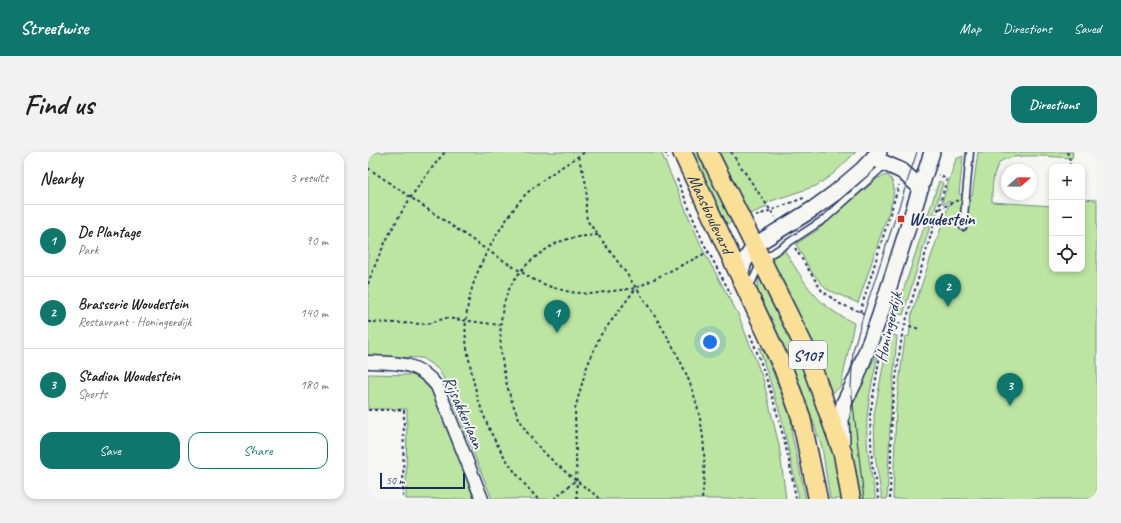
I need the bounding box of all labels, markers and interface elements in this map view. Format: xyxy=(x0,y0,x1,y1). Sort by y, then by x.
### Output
text: Streetwise xyxy=(20,16,88,40)
text: Map xyxy=(960,20,981,37)
text: Directions xyxy=(1003,20,1052,37)
text: Saved xyxy=(1074,20,1101,37)
button: Directions xyxy=(1011,86,1097,123)
text: Find us xyxy=(24,87,94,122)
north arrow xyxy=(1001,164,1037,200)
map controls xyxy=(1049,164,1085,272)
button: + xyxy=(1049,164,1085,200)
text: Nearby xyxy=(40,168,83,189)
text: 3 results xyxy=(290,170,328,186)
street label: Maasboulevard xyxy=(683,170,739,259)
button: − xyxy=(1049,200,1085,236)
place label: Woudestein xyxy=(909,209,976,230)
marker: Woudestein xyxy=(896,214,906,224)
text: De Plantage xyxy=(78,223,140,242)
text: 1 xyxy=(50,233,56,249)
text: 90 m xyxy=(306,233,328,249)
button: locate xyxy=(1049,236,1085,272)
text: Park xyxy=(78,242,99,258)
pin: 2 xyxy=(935,274,961,307)
street label: Honingerdijk xyxy=(870,288,907,364)
text: Brasserie Woudestein xyxy=(78,295,188,314)
pin: 1 xyxy=(544,300,570,333)
text: 2 xyxy=(50,305,56,321)
text: 140 m xyxy=(300,305,328,321)
text: Restaurant · Honingerdijk xyxy=(78,314,192,330)
your location xyxy=(700,332,720,352)
road number: S107 xyxy=(789,341,827,369)
text: Stadion Woudestein xyxy=(78,367,180,386)
street label: Rijsakkerlaan xyxy=(438,373,489,453)
pin: 3 xyxy=(997,373,1023,406)
text: 3 xyxy=(50,377,56,393)
text: 180 m xyxy=(300,377,328,393)
text: Sports xyxy=(78,386,107,402)
button: Save xyxy=(40,432,180,469)
button: Share xyxy=(188,432,328,469)
scale bar xyxy=(380,471,465,490)
text: 50 m xyxy=(386,473,405,487)

